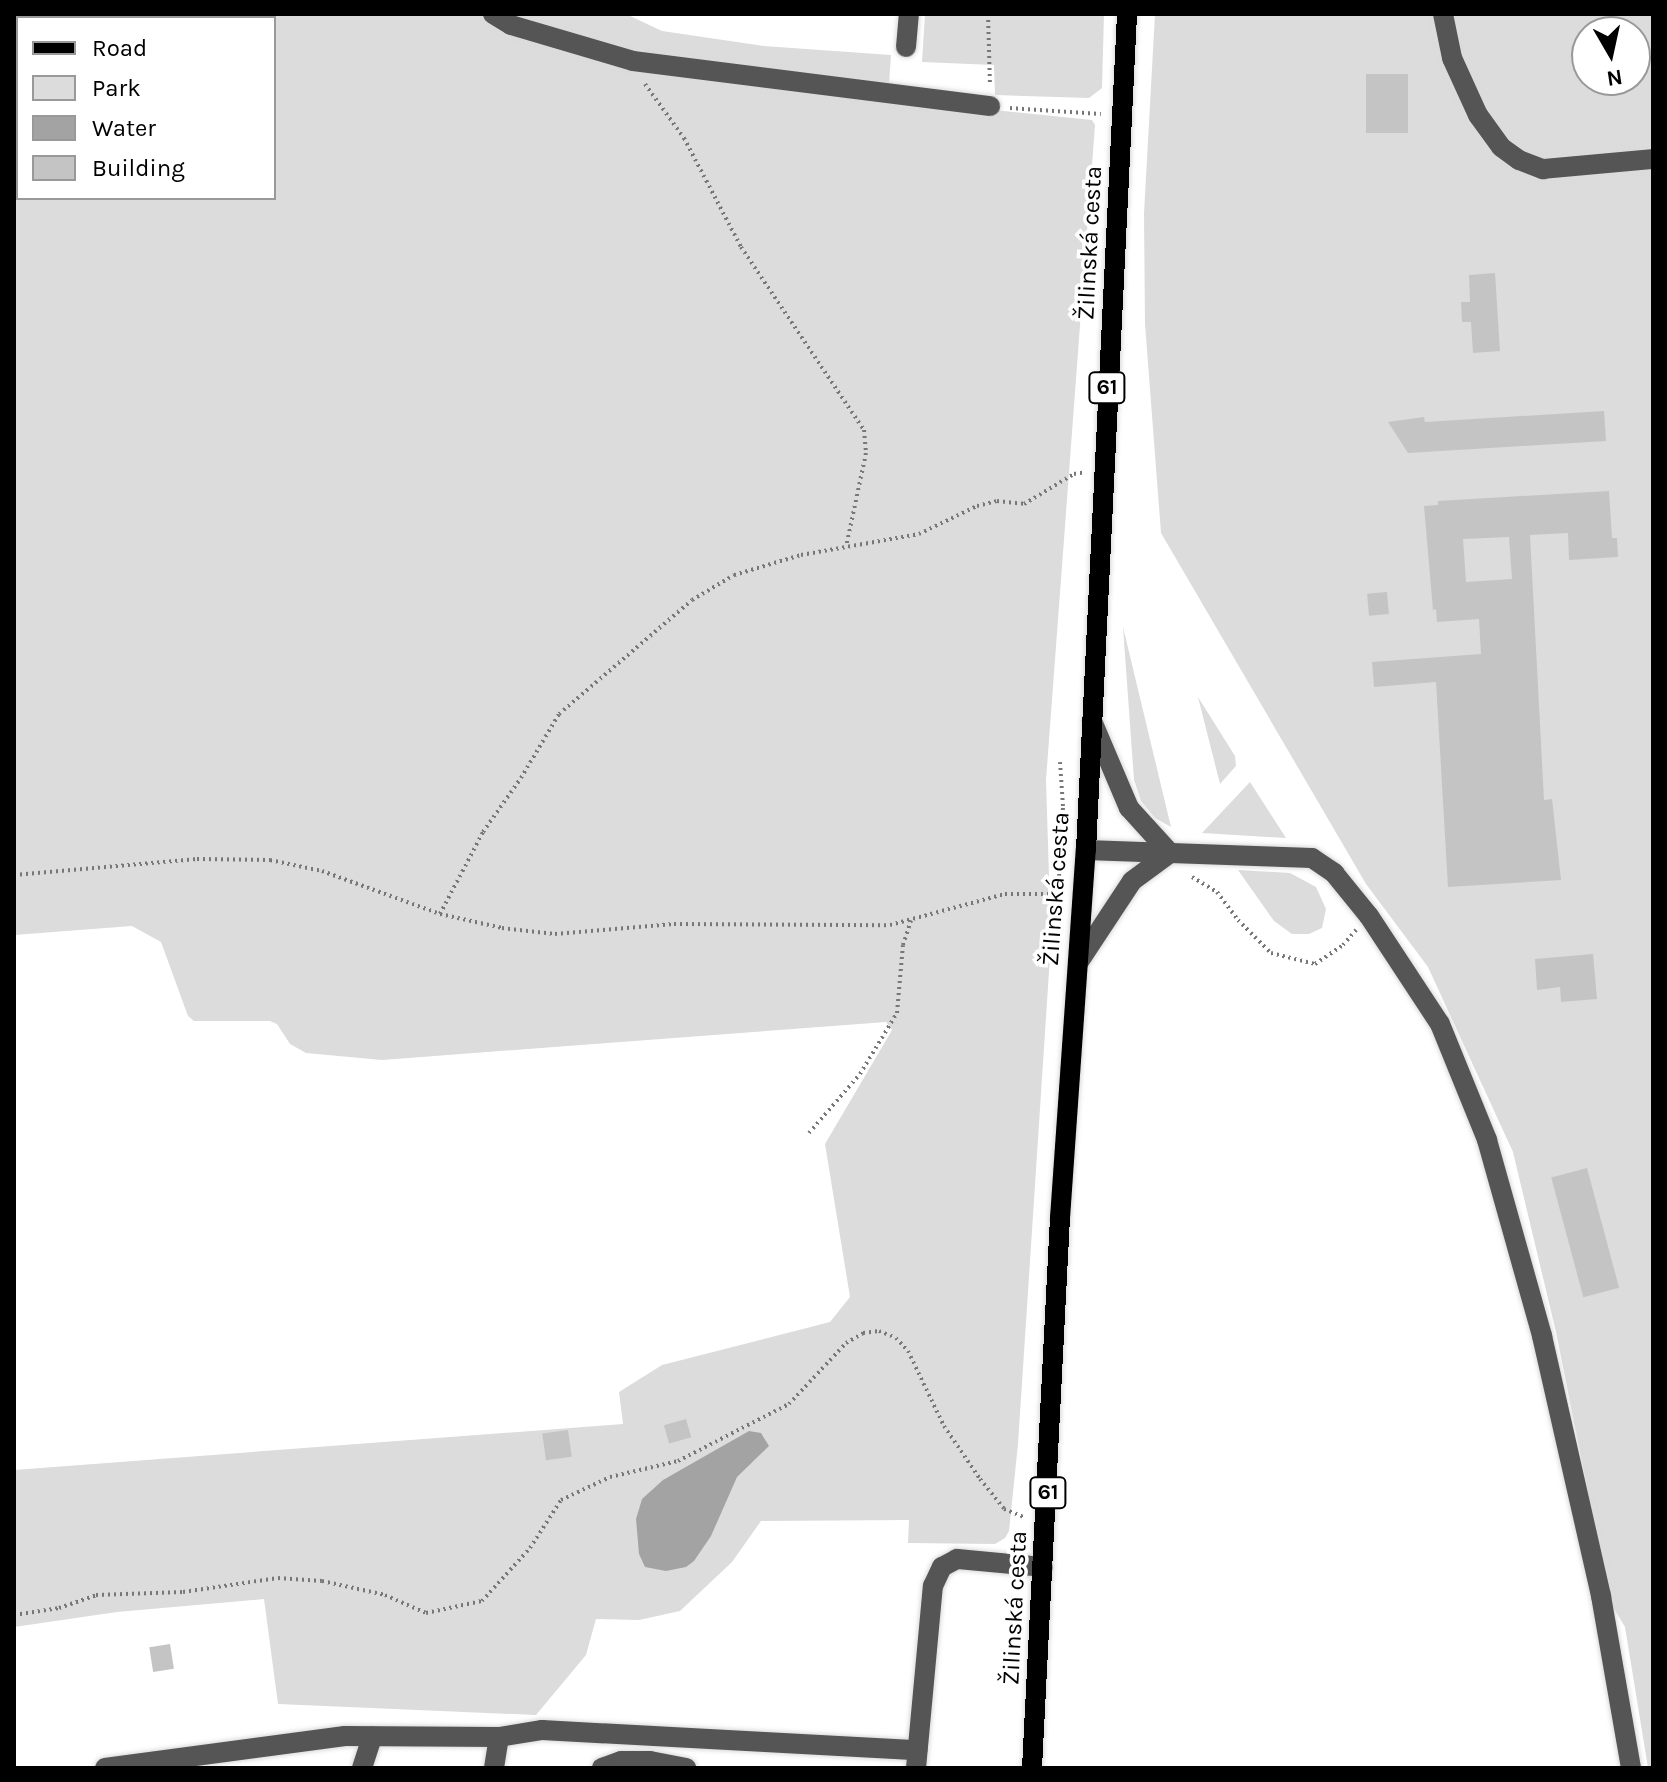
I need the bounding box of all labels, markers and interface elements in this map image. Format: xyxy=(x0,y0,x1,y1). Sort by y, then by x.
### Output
legend xyxy=(16,16,276,200)
north arrow xyxy=(1571,16,1651,96)
text: Road xyxy=(92,34,147,62)
text: N xyxy=(1605,64,1624,92)
text: Park xyxy=(92,74,141,102)
text: Water xyxy=(92,114,156,142)
text: Building xyxy=(92,154,185,182)
street label: Žilinská cesta xyxy=(1072,165,1108,321)
road number: 61 xyxy=(1087,370,1127,406)
street label: Žilinská cesta xyxy=(1036,811,1076,967)
road number: 61 xyxy=(1028,1475,1068,1511)
street label: Žilinská cesta xyxy=(997,1530,1033,1686)

